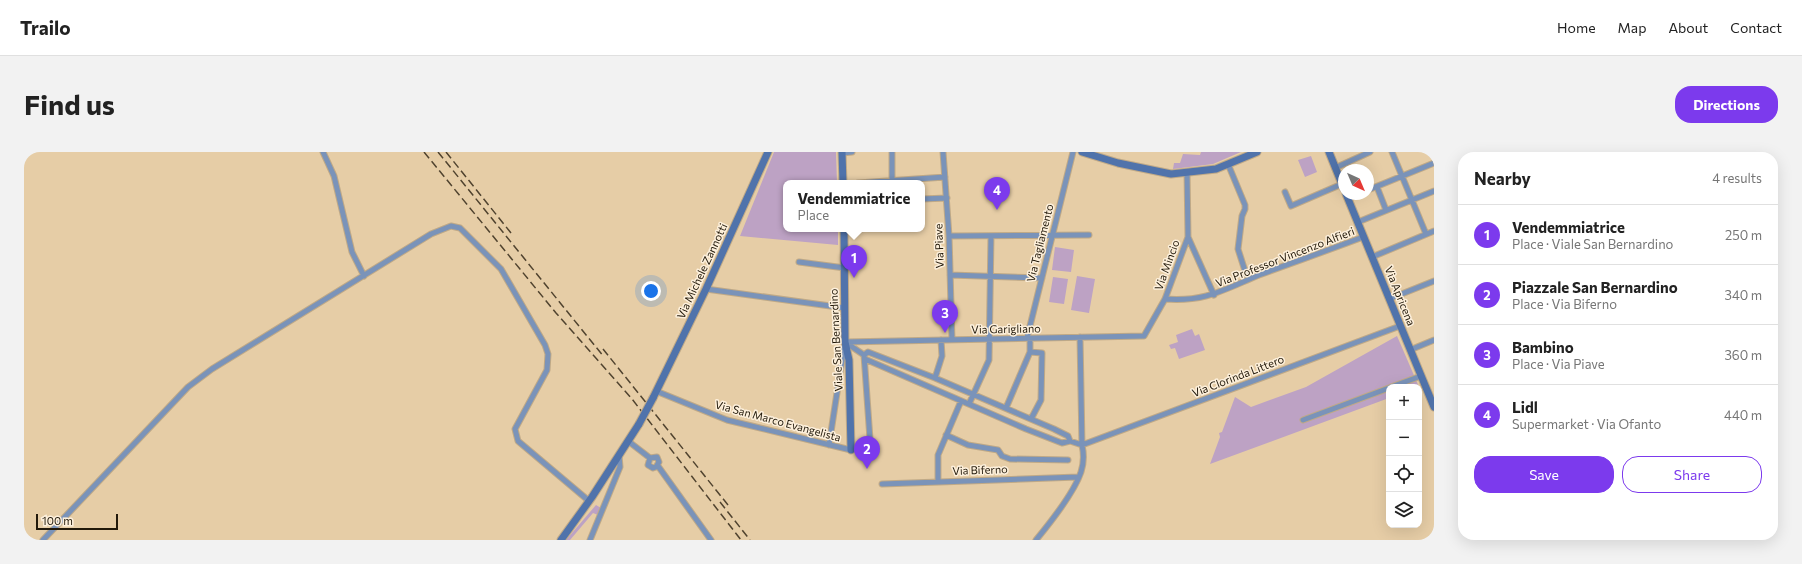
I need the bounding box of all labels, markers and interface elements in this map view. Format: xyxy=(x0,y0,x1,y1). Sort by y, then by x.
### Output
text: Trailo xyxy=(20,16,71,39)
text: Home xyxy=(1557,19,1596,36)
text: Map xyxy=(1618,19,1646,36)
text: About xyxy=(1668,19,1708,36)
text: Contact xyxy=(1730,19,1782,36)
button: Directions xyxy=(1675,86,1778,123)
text: Find us xyxy=(24,87,115,121)
north arrow xyxy=(1338,164,1374,200)
text: Nearby xyxy=(1474,168,1531,189)
text: 4 results xyxy=(1712,170,1762,186)
pin: 4 xyxy=(984,177,1010,210)
popup xyxy=(783,180,925,232)
text: Vendemmiatrice xyxy=(798,189,910,207)
street label: Via Tagliamento xyxy=(1024,202,1056,283)
text: Place xyxy=(798,207,829,223)
text: Vendemmiatrice xyxy=(1512,218,1625,236)
street label: Via Michele Zannotti xyxy=(674,221,729,321)
street label: Via Piave xyxy=(931,223,946,269)
street label: Via Professor Vincenzo Alfieri xyxy=(1214,224,1356,289)
text: 1 xyxy=(1484,227,1490,243)
text: 250 m xyxy=(1725,227,1762,243)
text: Place · Viale San Bernardino xyxy=(1512,236,1673,252)
street label: Via Mincio xyxy=(1151,237,1182,292)
pin: 1 xyxy=(841,245,867,278)
street label: Via Apricena xyxy=(1383,264,1418,327)
text: Piazzale San Bernardino xyxy=(1512,278,1678,296)
your location xyxy=(641,281,661,301)
text: 2 xyxy=(1483,287,1491,303)
text: 340 m xyxy=(1724,287,1762,303)
street label: Viale San Bernardino xyxy=(826,288,845,392)
text: Place · Via Biferno xyxy=(1512,296,1617,312)
pin: 3 xyxy=(932,300,958,333)
street label: Via Garigliano xyxy=(971,321,1041,336)
text: Bambino xyxy=(1512,338,1574,356)
text: 3 xyxy=(1483,347,1491,363)
text: 360 m xyxy=(1724,347,1762,363)
street label: Via Clorinda Littero xyxy=(1190,352,1286,399)
text: Place · Via Piave xyxy=(1512,356,1605,372)
map controls xyxy=(1386,384,1422,528)
button: + xyxy=(1386,384,1422,420)
street label: Via San Marco Evangelista xyxy=(714,397,843,444)
text: Lidl xyxy=(1512,398,1538,416)
text: 4 xyxy=(1483,407,1491,423)
text: 440 m xyxy=(1724,407,1762,423)
text: Supermarket · Via Ofanto xyxy=(1512,416,1661,432)
button: − xyxy=(1386,420,1422,456)
pin: 2 xyxy=(854,436,880,469)
button: locate xyxy=(1386,456,1422,492)
button: Save xyxy=(1474,456,1614,493)
button: Share xyxy=(1622,456,1762,493)
street label: Via Biferno xyxy=(952,462,1008,477)
button: layers xyxy=(1386,492,1422,528)
scale bar xyxy=(36,512,118,531)
text: 100 m xyxy=(42,514,73,527)

